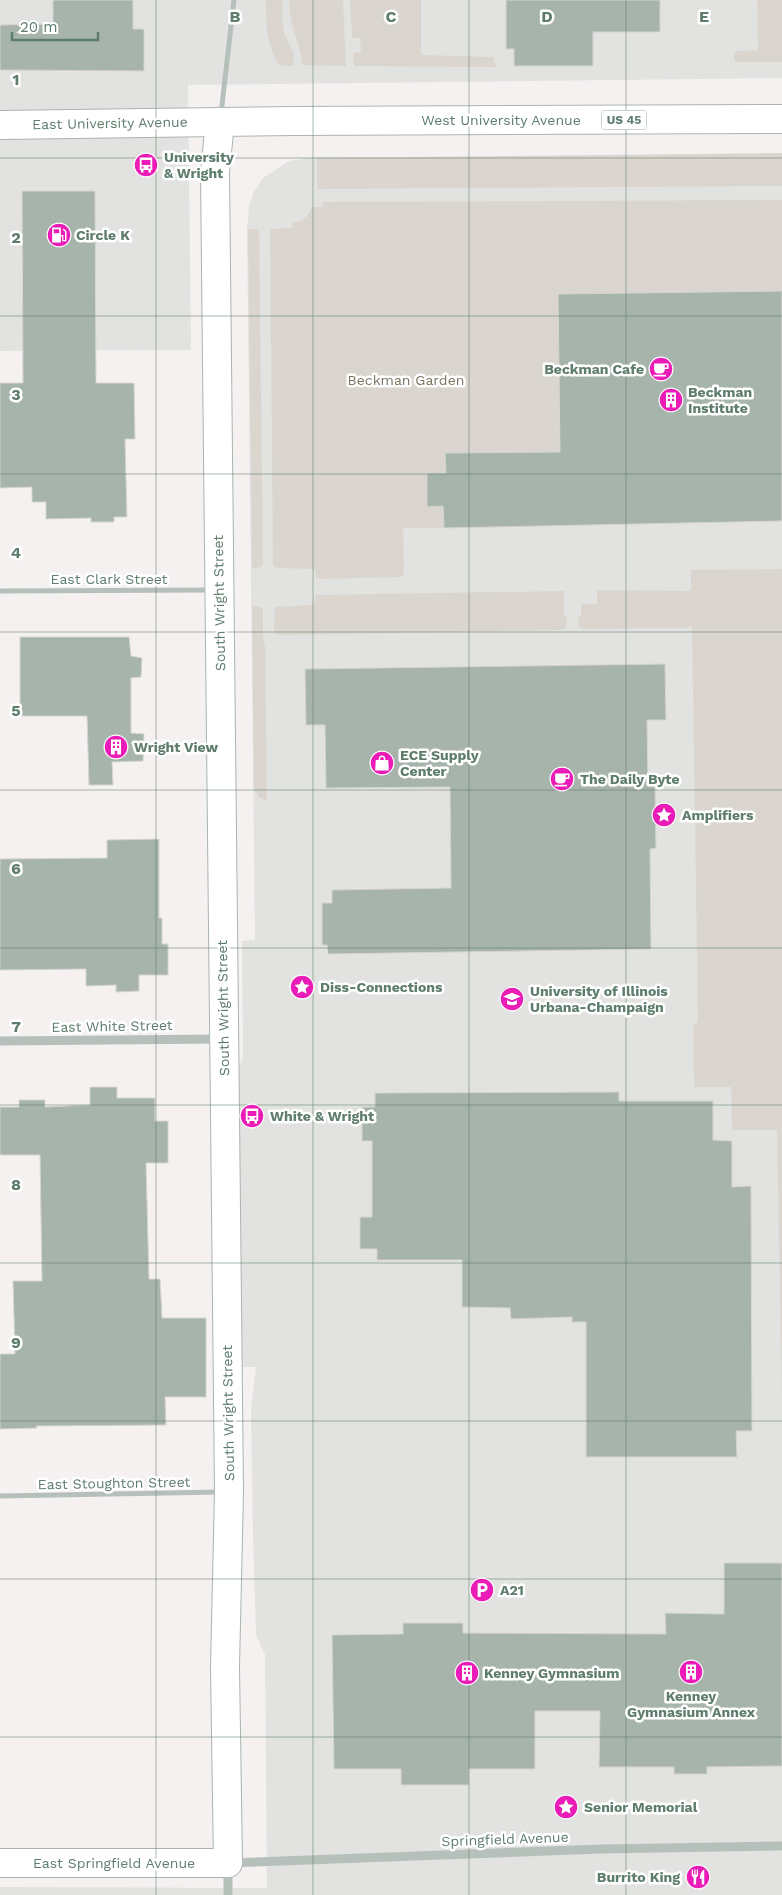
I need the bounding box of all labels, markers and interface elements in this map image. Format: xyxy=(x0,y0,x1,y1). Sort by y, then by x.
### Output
text: B xyxy=(230,7,241,26)
text: C xyxy=(386,7,397,26)
text: D xyxy=(541,7,553,26)
text: E xyxy=(699,7,709,26)
scale bar xyxy=(12,10,99,42)
text: 20 m xyxy=(20,18,58,36)
text: 1 xyxy=(13,70,19,89)
road number: US 45 xyxy=(602,110,646,130)
street label: West University Avenue xyxy=(421,112,581,128)
street label: East University Avenue xyxy=(32,114,188,132)
place label: University & Wright xyxy=(164,149,234,181)
bus stop icon: University & Wright xyxy=(133,152,159,178)
fuel station icon: Circle K xyxy=(46,222,72,248)
place label: Circle K xyxy=(76,227,130,243)
text: 2 xyxy=(11,228,21,247)
cafe icon: Beckman Cafe xyxy=(648,356,674,382)
place label: Beckman Cafe xyxy=(544,361,644,377)
park label: Beckman Garden xyxy=(348,372,464,388)
place label: Beckman Institute xyxy=(688,384,752,416)
text: 3 xyxy=(11,385,21,404)
building icon: Beckman Institute xyxy=(658,387,684,413)
street label: South Wright Street xyxy=(210,535,228,671)
text: 4 xyxy=(11,543,21,562)
street label: East Clark Street xyxy=(51,571,168,587)
text: 5 xyxy=(11,701,21,720)
building icon: Wright View xyxy=(103,734,129,760)
place label: Wright View xyxy=(134,739,218,755)
place label: ECE Supply Center xyxy=(400,747,479,779)
shop icon: ECE Supply Center xyxy=(369,750,395,776)
cafe icon: The Daily Byte xyxy=(549,766,575,792)
place label: The Daily Byte xyxy=(580,771,680,787)
place icon: Amplifiers xyxy=(651,802,677,828)
place label: Amplifiers xyxy=(682,807,754,823)
text: 6 xyxy=(11,859,21,878)
street label: South Wright Street xyxy=(214,940,232,1076)
place icon: Diss-Connections xyxy=(289,974,315,1000)
place label: Diss-Connections xyxy=(320,979,443,995)
place label: University of Illinois Urbana-Champaign xyxy=(530,983,668,1015)
school or university icon: University of Illinois Urbana-Champaign xyxy=(499,986,525,1012)
text: 7 xyxy=(11,1017,21,1036)
street label: East White Street xyxy=(51,1017,173,1035)
bus stop icon: White & Wright xyxy=(239,1103,265,1129)
place label: White & Wright xyxy=(270,1108,374,1124)
text: 8 xyxy=(11,1175,21,1194)
text: 9 xyxy=(11,1333,21,1352)
street label: South Wright Street xyxy=(219,1345,237,1481)
street label: East Stoughton Street xyxy=(38,1474,191,1492)
parking icon: A21 xyxy=(469,1577,495,1603)
place label: A21 xyxy=(500,1582,524,1598)
building icon: Kenney Gymnasium Annex xyxy=(678,1659,704,1685)
building icon: Kenney Gymnasium xyxy=(454,1660,480,1686)
place label: Kenney Gymnasium xyxy=(484,1665,619,1681)
place label: Kenney Gymnasium Annex xyxy=(627,1688,756,1720)
place icon: Senior Memorial xyxy=(553,1794,579,1820)
place label: Senior Memorial xyxy=(584,1799,698,1815)
street label: Springfield Avenue xyxy=(441,1829,569,1849)
street label: East Springfield Avenue xyxy=(33,1855,195,1871)
restaurant icon: Burrito King xyxy=(685,1864,711,1890)
place label: Burrito King xyxy=(597,1869,680,1885)

